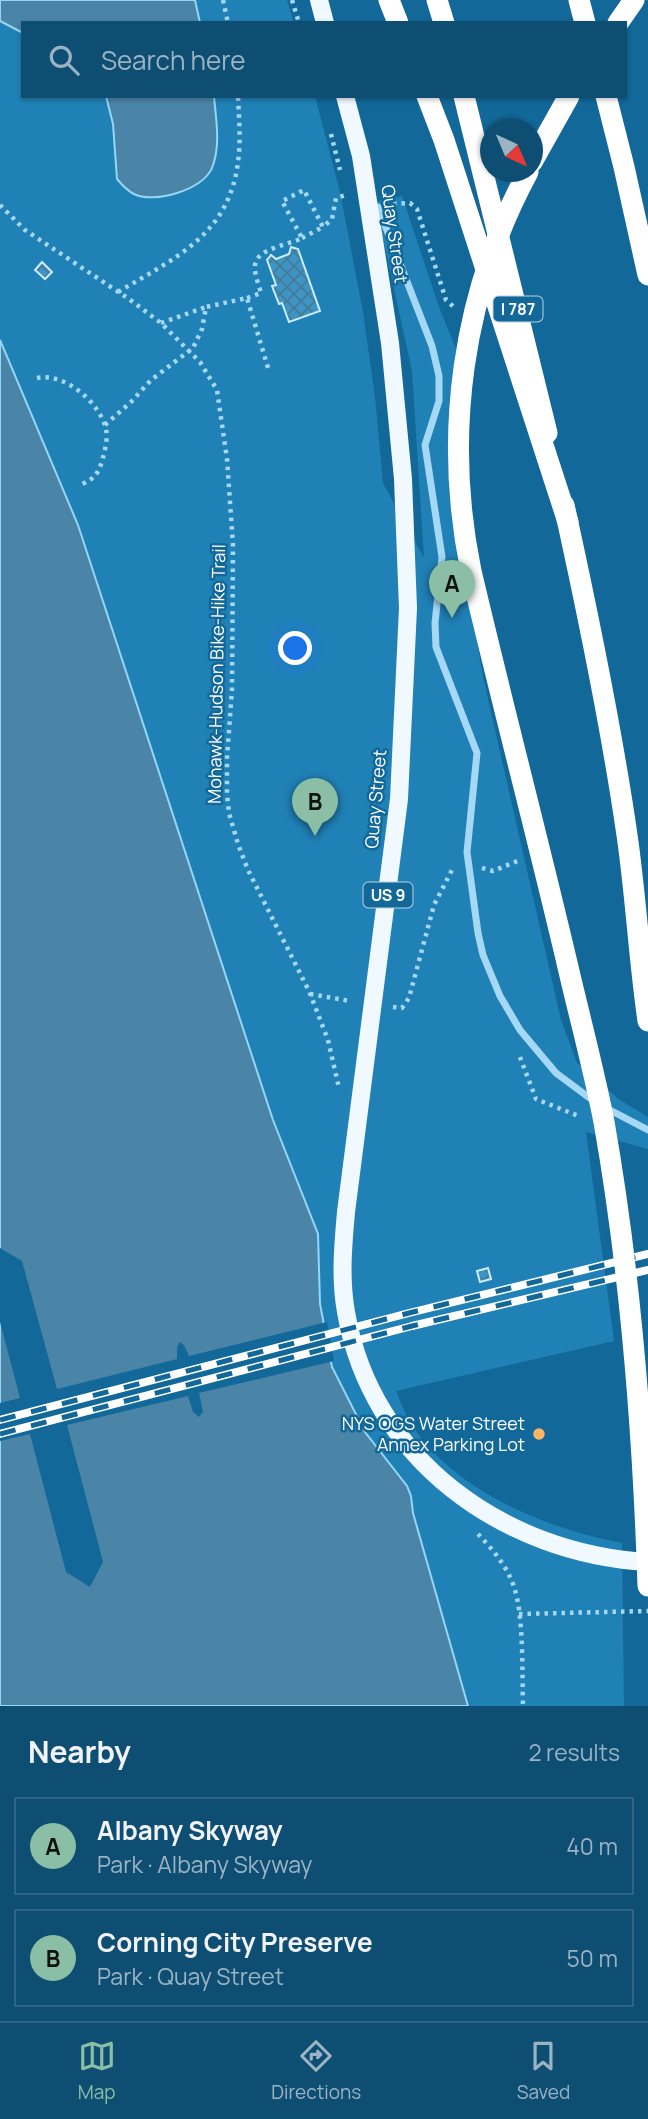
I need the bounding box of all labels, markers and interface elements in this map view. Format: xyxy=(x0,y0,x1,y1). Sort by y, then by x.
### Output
search box xyxy=(21,21,627,98)
icon: search xyxy=(45,41,83,79)
text: Search here xyxy=(101,42,246,78)
north arrow xyxy=(480,119,543,182)
street label: Quay Street xyxy=(376,183,414,285)
road number: I 787 xyxy=(494,296,542,322)
street label: Mohawk-Hudson Bike-Hike Trail xyxy=(202,544,230,804)
pin: A xyxy=(429,560,475,618)
your location xyxy=(278,631,312,665)
street label: Quay Street xyxy=(359,748,391,849)
pin: B xyxy=(292,778,338,836)
road number: US 9 xyxy=(364,882,412,908)
place label: NYS OGS Water Street Annex Parking Lot xyxy=(342,1411,525,1456)
marker: NYS OGS Water Street Annex Parking Lot xyxy=(531,1426,547,1442)
text: Nearby xyxy=(28,1731,131,1772)
text: 2 results xyxy=(528,1736,620,1768)
text: Albany Skyway xyxy=(97,1812,283,1848)
text: A xyxy=(45,1830,61,1862)
text: 40 m xyxy=(566,1830,618,1862)
text: Park · Albany Skyway xyxy=(97,1848,312,1880)
text: Corning City Preserve xyxy=(97,1924,373,1960)
text: B xyxy=(46,1942,60,1974)
text: 50 m xyxy=(567,1942,618,1974)
text: Park · Quay Street xyxy=(97,1960,284,1992)
tab: Map xyxy=(78,2037,116,2105)
tab: Directions xyxy=(271,2037,361,2105)
tab: Saved xyxy=(517,2037,570,2105)

